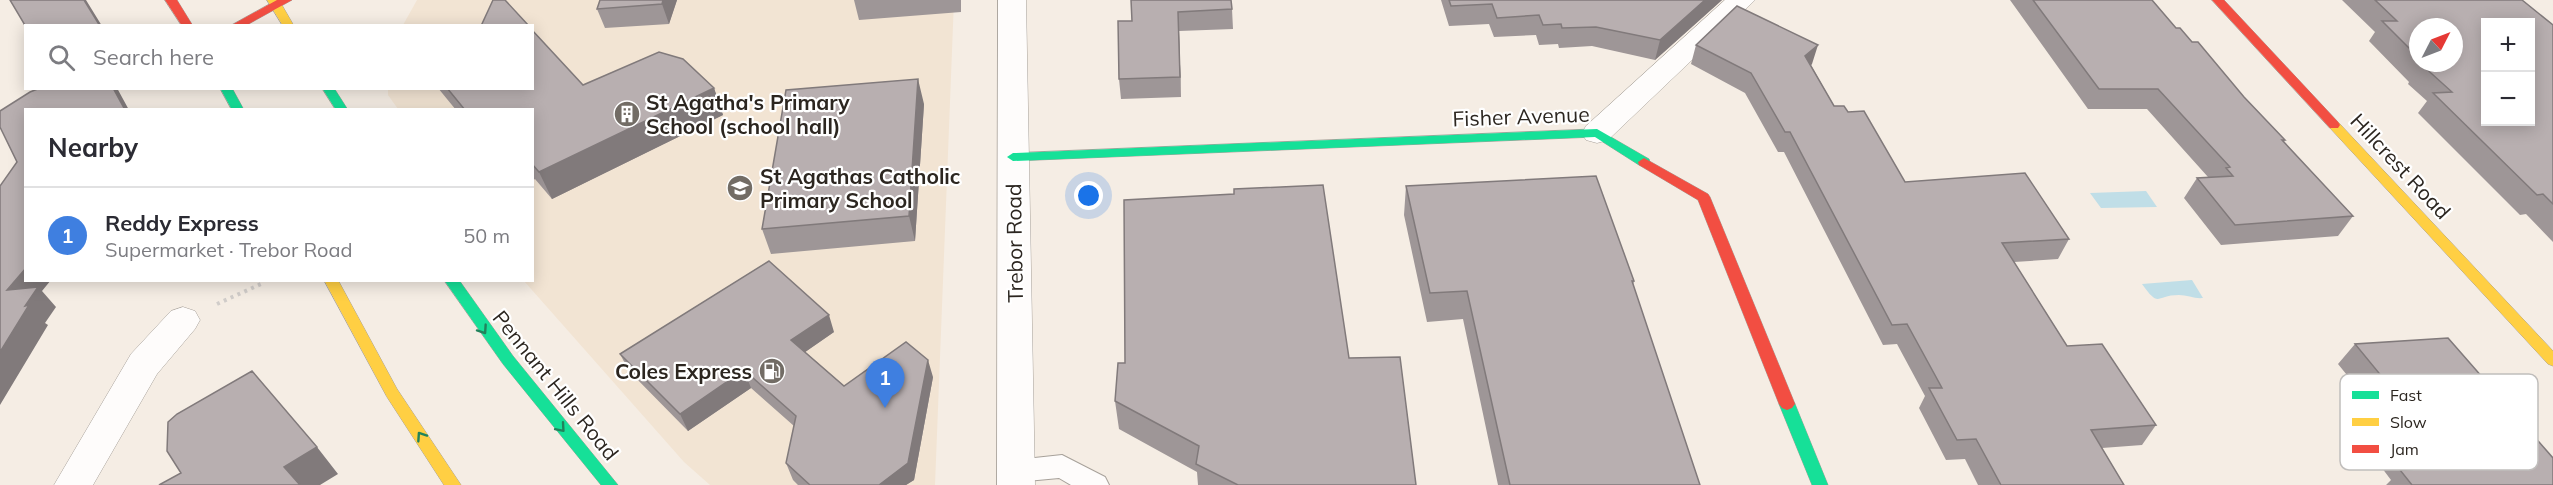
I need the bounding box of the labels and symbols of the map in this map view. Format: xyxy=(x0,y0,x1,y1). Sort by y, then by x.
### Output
north arrow xyxy=(2409,18,2463,72)
place label: St Agatha's Primary School (school hall) xyxy=(646,89,850,139)
building icon: St Agatha's Primary School (school hall) xyxy=(612,99,642,129)
street label: Fisher Avenue xyxy=(1452,101,1590,131)
street label: Hillcrest Road xyxy=(2345,108,2457,224)
place label: St Agathas Catholic Primary School xyxy=(760,163,960,213)
school or university icon: St Agathas Catholic Primary School xyxy=(725,173,755,203)
your location xyxy=(1074,181,1103,210)
street label: Trebor Road xyxy=(1000,183,1028,303)
street label: Pennant Hills Road xyxy=(488,305,624,465)
one-way arrow xyxy=(476,323,487,334)
fuel station icon: Coles Express xyxy=(757,356,787,386)
place label: Coles Express xyxy=(615,358,752,384)
pin: 1 xyxy=(866,358,904,408)
legend xyxy=(2340,374,2538,470)
text: Fast xyxy=(2390,385,2422,405)
text: Slow xyxy=(2390,412,2427,432)
one-way arrow xyxy=(554,421,565,432)
one-way arrow xyxy=(417,432,428,443)
text: Jam xyxy=(2390,439,2419,459)

